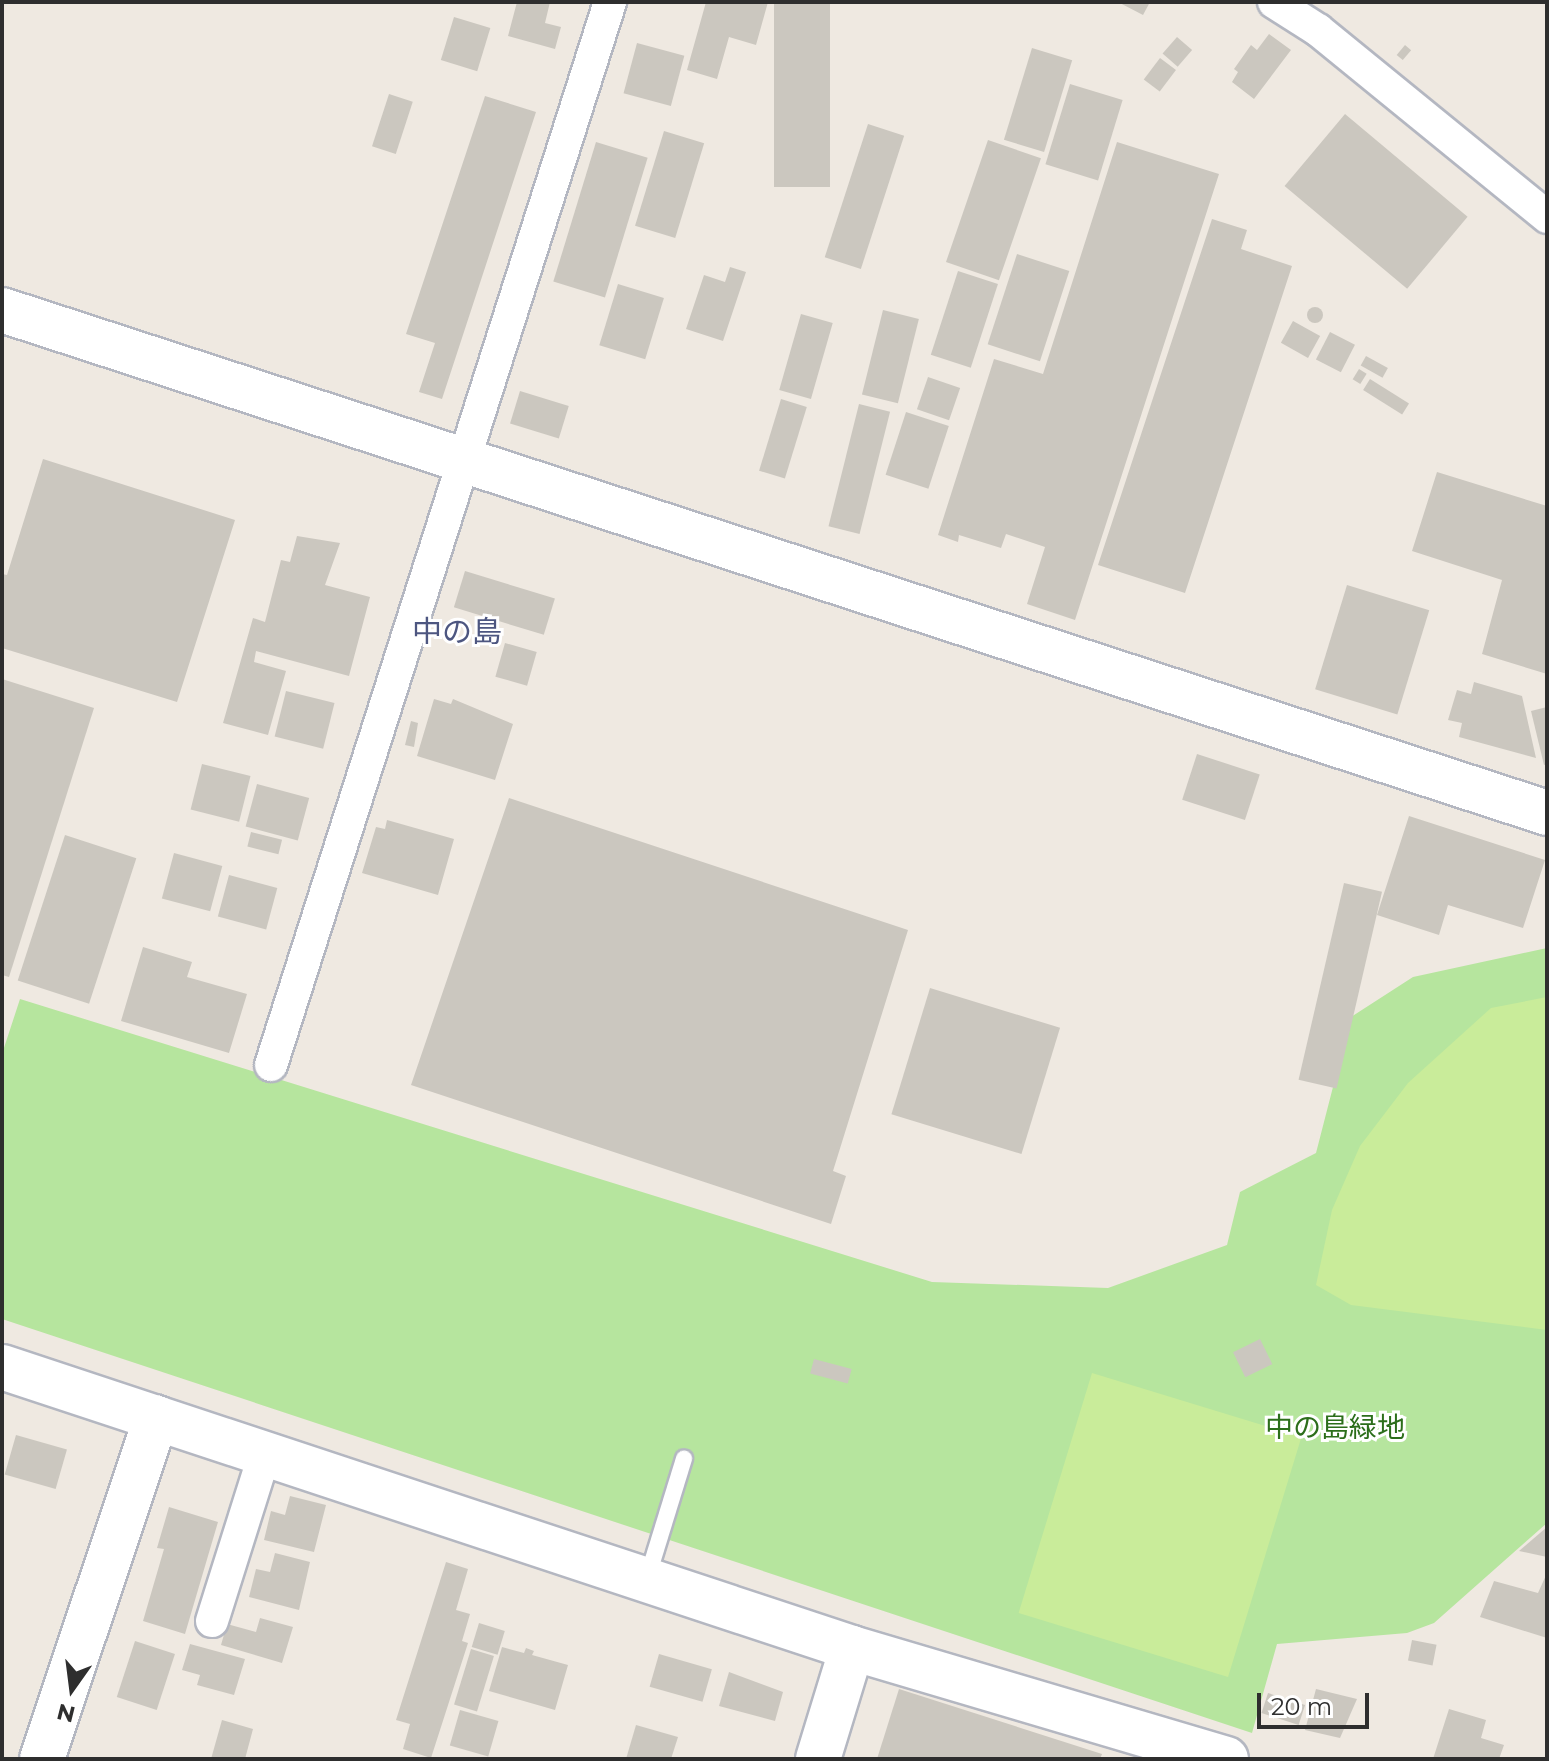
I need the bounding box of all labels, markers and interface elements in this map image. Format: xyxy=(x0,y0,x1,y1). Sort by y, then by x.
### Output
district label: 中の島 xyxy=(412,614,502,650)
park label: 中の島緑地 xyxy=(1265,1410,1405,1444)
north arrow xyxy=(32,1649,112,1729)
scale bar xyxy=(1261,1677,1373,1727)
text: 20 m xyxy=(1271,1692,1332,1721)
text: N xyxy=(54,1698,78,1728)

